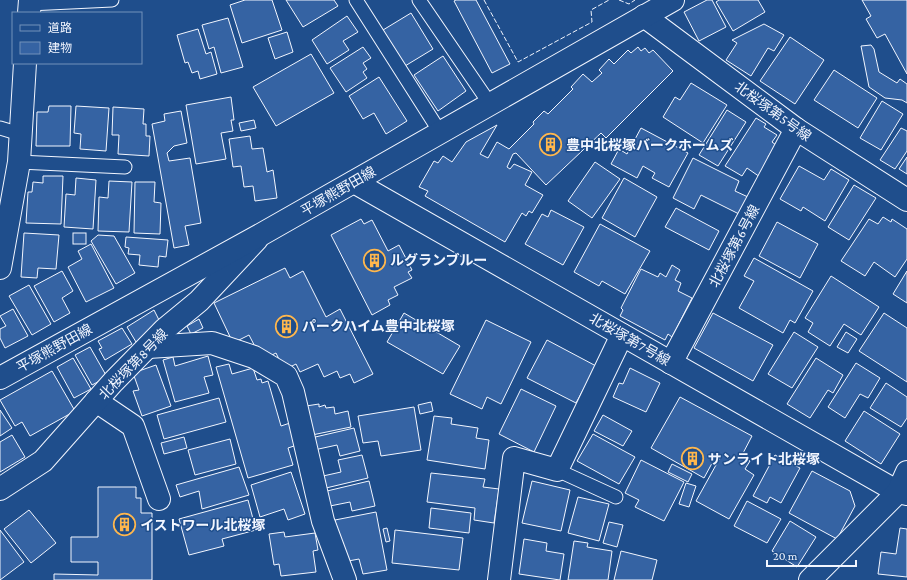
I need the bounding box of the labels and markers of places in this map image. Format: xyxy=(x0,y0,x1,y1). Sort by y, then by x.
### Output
building icon: 豊中北桜塚バークホームズ xyxy=(537,132,563,158)
place label: 豊中北桜塚バークホームズ xyxy=(566,137,734,153)
building icon: ルグランブルー xyxy=(362,247,388,273)
place label: ルグランブルー xyxy=(390,252,488,268)
building icon: パークハイム豊中北桜塚 xyxy=(274,313,300,339)
place label: パークハイム豊中北桜塚 xyxy=(302,318,455,334)
building icon: サンライト北桜塚 xyxy=(679,446,705,472)
place label: サンライト北桜塚 xyxy=(708,451,820,467)
building icon: イストワール北桜塚 xyxy=(112,512,138,538)
place label: イストワール北桜塚 xyxy=(140,517,266,533)

